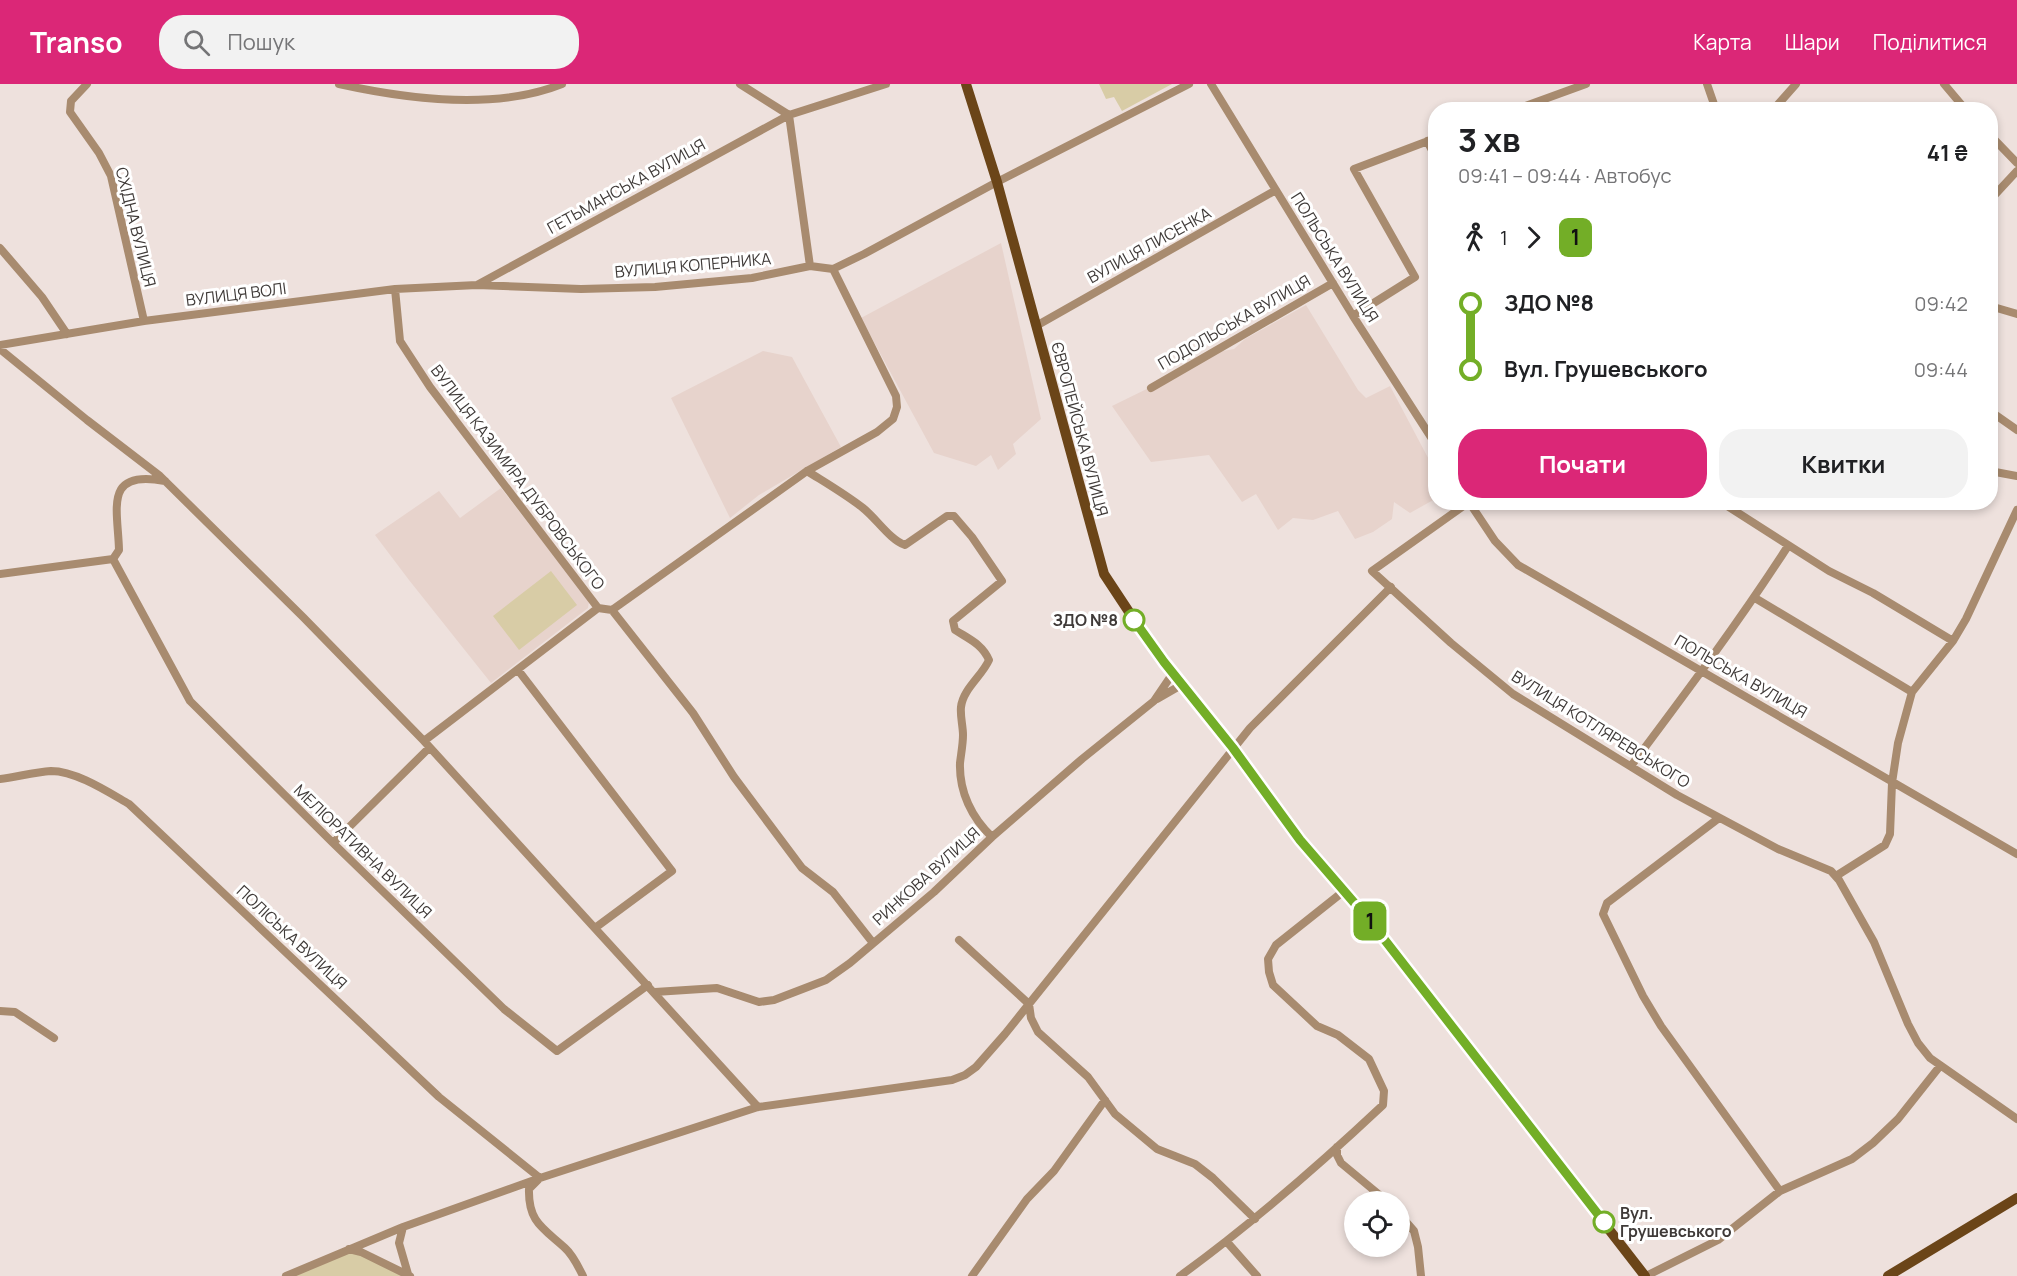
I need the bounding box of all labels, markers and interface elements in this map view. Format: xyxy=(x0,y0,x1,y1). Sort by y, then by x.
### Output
search box xyxy=(159,15,579,69)
text: Transo xyxy=(30,23,123,61)
icon: search xyxy=(180,26,213,59)
text: Пошук xyxy=(228,27,295,57)
text: Карта xyxy=(1693,28,1752,56)
text: Шари xyxy=(1785,28,1840,56)
text: Поділитися xyxy=(1873,28,1987,56)
text: 3 хв xyxy=(1458,117,1521,162)
street label: ГЕТЬМАНСЬКА ВУЛИЦЯ xyxy=(543,133,709,239)
text: 41 ₴ xyxy=(1927,138,1968,168)
text: 09:41 – 09:44 · Автобус xyxy=(1458,162,1672,189)
street label: СХІДНА ВУЛИЦЯ xyxy=(111,165,161,289)
street label: ПОЛЬСЬКА ВУЛИЦЯ xyxy=(1286,188,1384,326)
street label: ВУЛИЦЯ ЛИСЕНКА xyxy=(1083,202,1215,288)
icon: walk xyxy=(1458,221,1491,254)
icon: forward xyxy=(1517,221,1550,254)
text: 1 xyxy=(1571,223,1580,251)
text: 1 xyxy=(1500,224,1508,251)
street label: ВУЛИЦЯ КОПЕРНИКА xyxy=(614,247,772,283)
street label: ПОДОЛЬСЬКА ВУЛИЦЯ xyxy=(1154,269,1314,375)
street label: ВУЛИЦЯ ВОЛІ xyxy=(184,277,288,311)
text: ЗДО №8 xyxy=(1504,288,1594,318)
text: 09:42 xyxy=(1914,290,1968,317)
street label: ЄВРОПЕЙСЬКА ВУЛИЦЯ xyxy=(1046,339,1114,519)
text: Вул. Грушевського xyxy=(1504,354,1708,384)
text: 09:44 xyxy=(1914,356,1968,383)
street label: ВУЛИЦЯ КАЗИМИРА ДУБРОВСЬКОГО xyxy=(426,360,610,594)
button: Почати xyxy=(1458,429,1707,498)
button: Квитки xyxy=(1719,429,1968,498)
place label: ЗДО №8 xyxy=(1052,609,1118,631)
marker: ЗДО №8 xyxy=(1123,609,1145,631)
street label: ПОЛЬСЬКА ВУЛИЦЯ xyxy=(1671,629,1811,723)
street label: ВУЛИЦЯ КОТЛЯРЕВСЬКОГО xyxy=(1508,665,1695,793)
street label: МЕЛІОРАТИВНА ВУЛИЦЯ xyxy=(289,779,437,923)
street label: РИНКОВА ВУЛИЦЯ xyxy=(868,822,984,930)
street label: ПОЛІСЬКА ВУЛИЦЯ xyxy=(232,880,352,994)
line badge: 1 xyxy=(1350,902,1390,940)
text: 1 xyxy=(1365,907,1375,935)
map controls xyxy=(1344,1191,1410,1257)
button: locate xyxy=(1344,1191,1410,1257)
place label: Вул. Грушевського xyxy=(1620,1202,1732,1242)
marker: Вул. Грушевського xyxy=(1593,1211,1615,1233)

